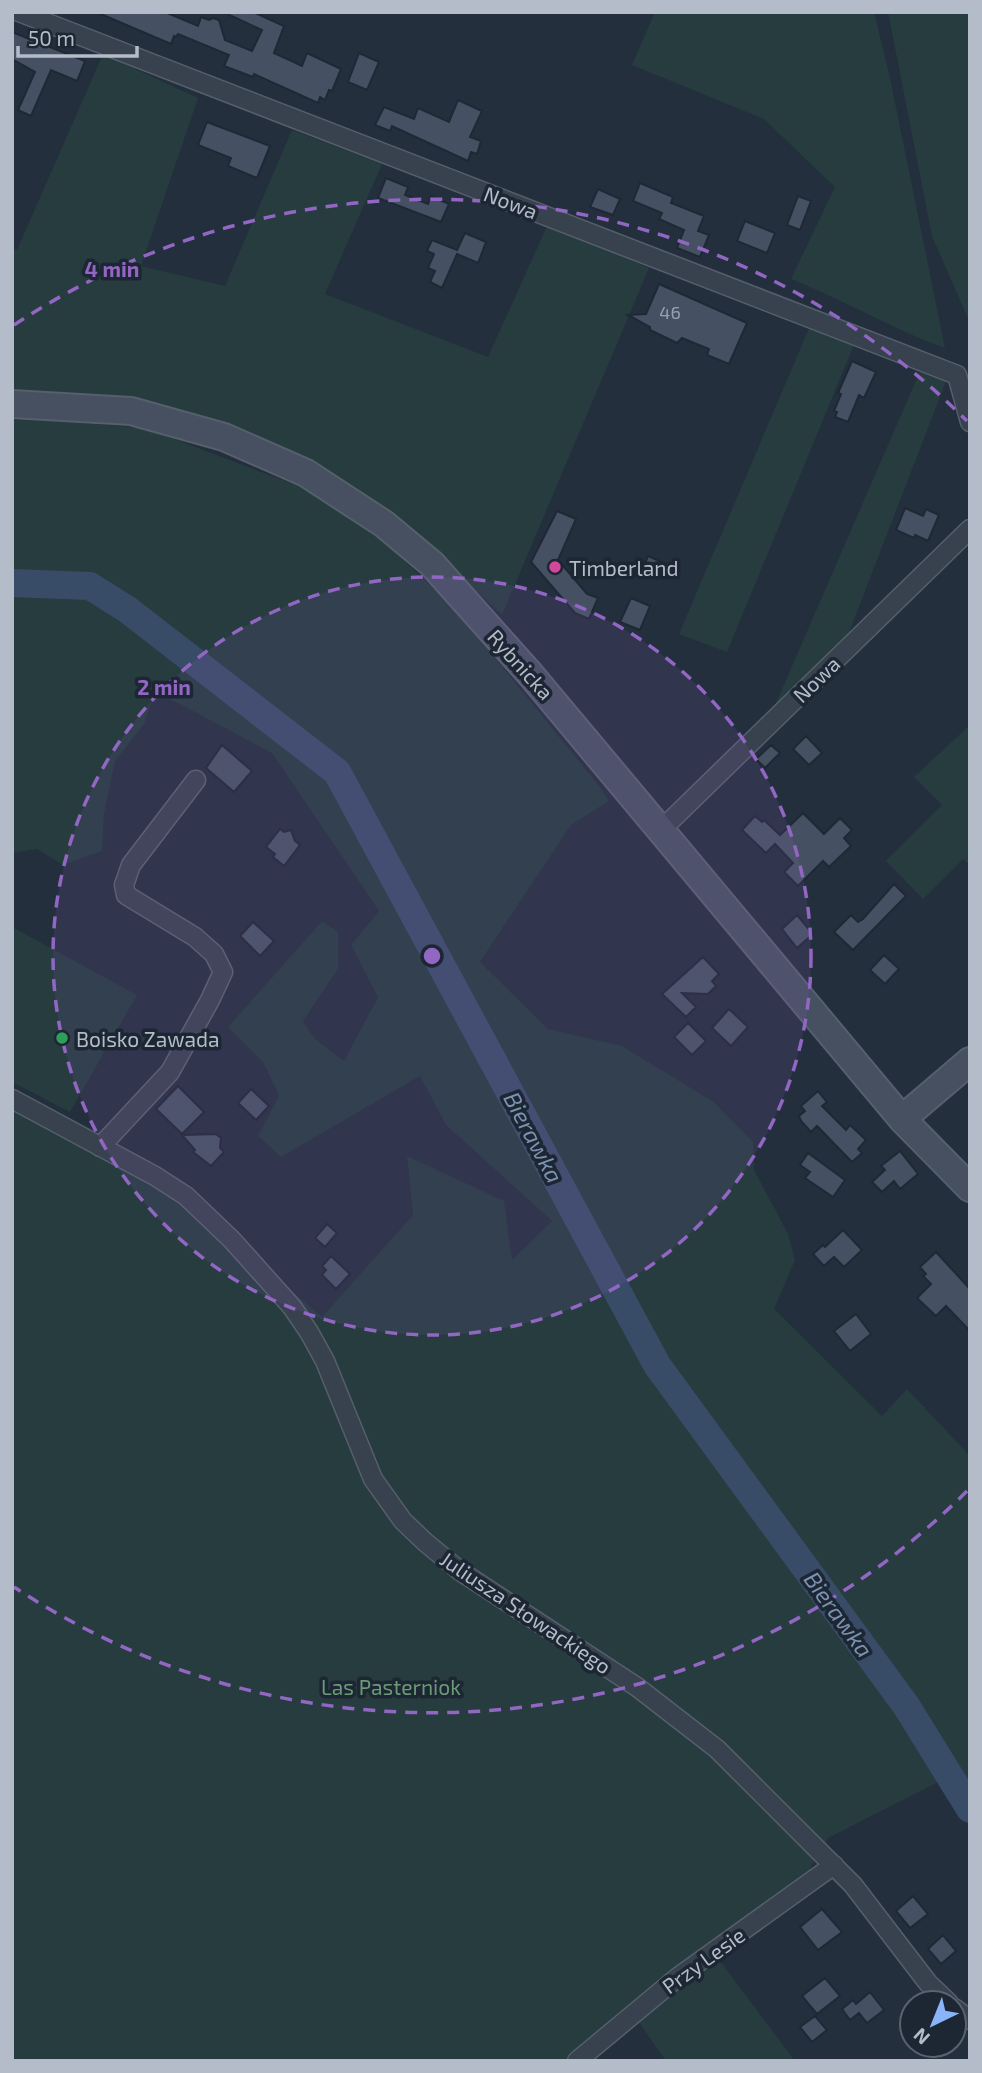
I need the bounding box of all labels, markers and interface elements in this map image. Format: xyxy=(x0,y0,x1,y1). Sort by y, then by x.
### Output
scale bar xyxy=(18,14,136,58)
text: 50 m xyxy=(28,25,75,50)
street label: Nowa xyxy=(481,180,541,224)
text: 4 min xyxy=(85,256,139,281)
house number: 46 xyxy=(659,301,681,323)
place label: Timberland xyxy=(569,555,678,580)
marker: Timberland xyxy=(547,559,563,575)
street label: Rybnicka xyxy=(483,624,559,704)
street label: Nowa xyxy=(787,651,845,707)
text: 2 min xyxy=(137,674,191,699)
centre of rings xyxy=(420,944,444,968)
place label: Boisko Zawada xyxy=(76,1026,220,1051)
marker: Boisko Zawada xyxy=(54,1030,70,1046)
water label: Bierawka xyxy=(498,1087,570,1187)
street label: Juliusza Słowackiego xyxy=(436,1546,616,1678)
water label: Bierawka xyxy=(799,1566,879,1662)
park label: Las Pasterniok xyxy=(321,1674,461,1699)
street label: Przy Lesie xyxy=(657,1922,749,1998)
north arrow xyxy=(898,1989,968,2059)
text: N xyxy=(908,2024,934,2050)

